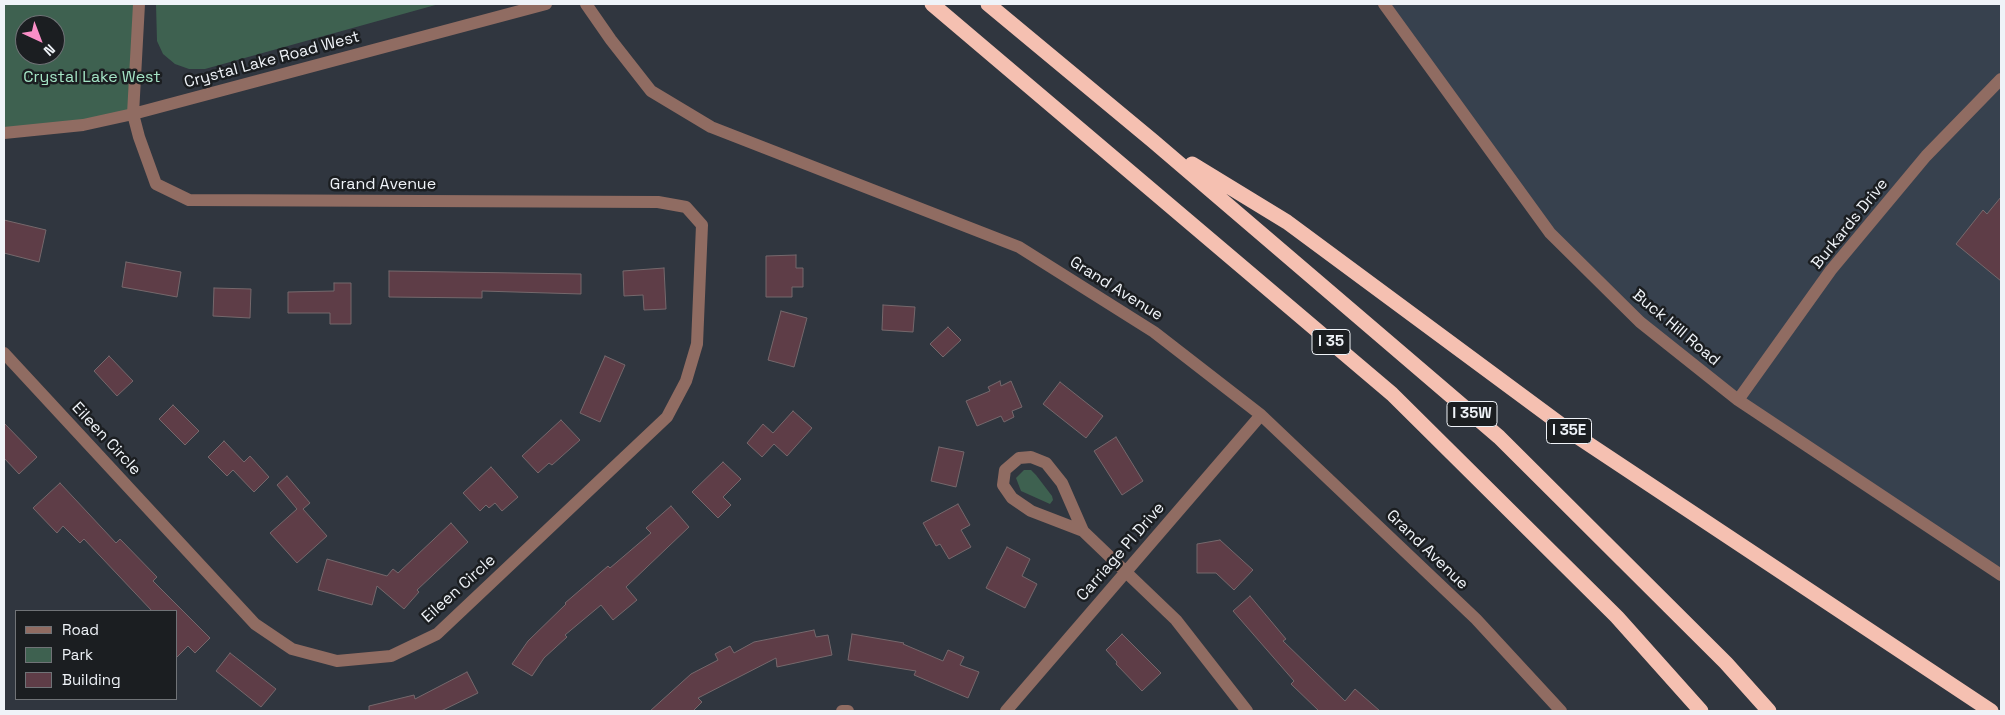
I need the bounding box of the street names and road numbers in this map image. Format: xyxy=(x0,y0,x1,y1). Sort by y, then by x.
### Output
street label: Crystal Lake Road West xyxy=(182,27,362,93)
street label: Grand Avenue xyxy=(330,175,436,195)
street label: Burkards Drive xyxy=(1808,175,1892,273)
street label: Grand Avenue xyxy=(1066,253,1166,325)
street label: Buck Hill Road xyxy=(1628,286,1724,370)
road number: I 35 xyxy=(1312,330,1350,354)
street label: Eileen Circle xyxy=(67,399,145,479)
road number: I 35W xyxy=(1447,402,1497,426)
road number: I 35E xyxy=(1546,418,1592,444)
street label: Carriage Pl Drive xyxy=(1073,499,1169,605)
street label: Grand Avenue xyxy=(1382,506,1472,594)
street label: Eileen Circle xyxy=(418,551,500,627)

